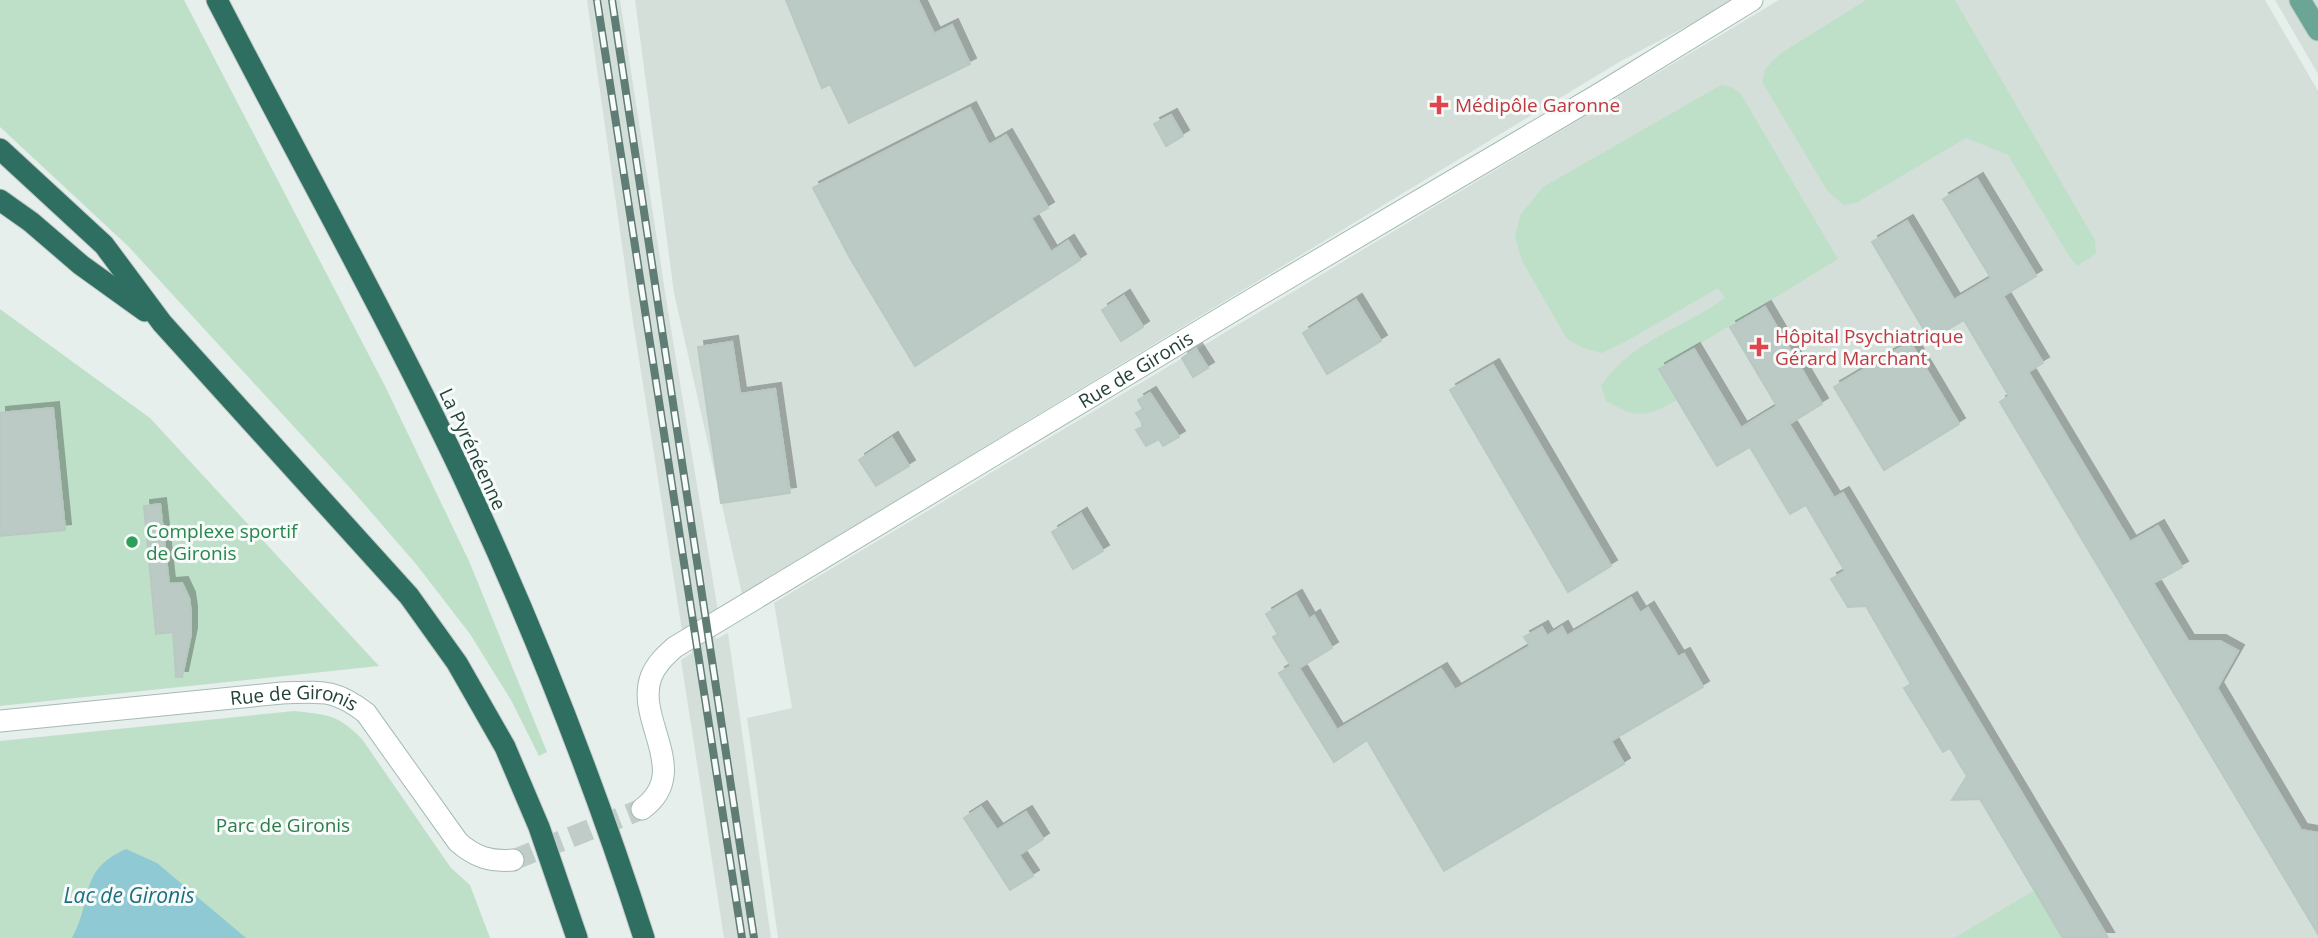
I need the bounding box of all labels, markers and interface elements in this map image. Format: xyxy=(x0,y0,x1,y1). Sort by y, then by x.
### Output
place label: Médipôle Garonne xyxy=(1455,92,1620,118)
marker: Médipôle Garonne xyxy=(1429,95,1449,115)
place label: Hôpital Psychiatrique Gérard Marchant xyxy=(1775,323,1963,371)
street label: Rue de Gironis xyxy=(1073,325,1198,414)
marker: Hôpital Psychiatrique Gérard Marchant xyxy=(1749,337,1769,357)
street label: La Pyrénéenne xyxy=(433,384,513,514)
place label: Complexe sportif de Gironis xyxy=(146,518,299,566)
marker: Complexe sportif de Gironis xyxy=(124,534,140,550)
street label: Rue de Gironis xyxy=(229,679,363,717)
park label: Parc de Gironis xyxy=(216,812,350,838)
water label: Lac de Gironis xyxy=(63,881,195,909)

